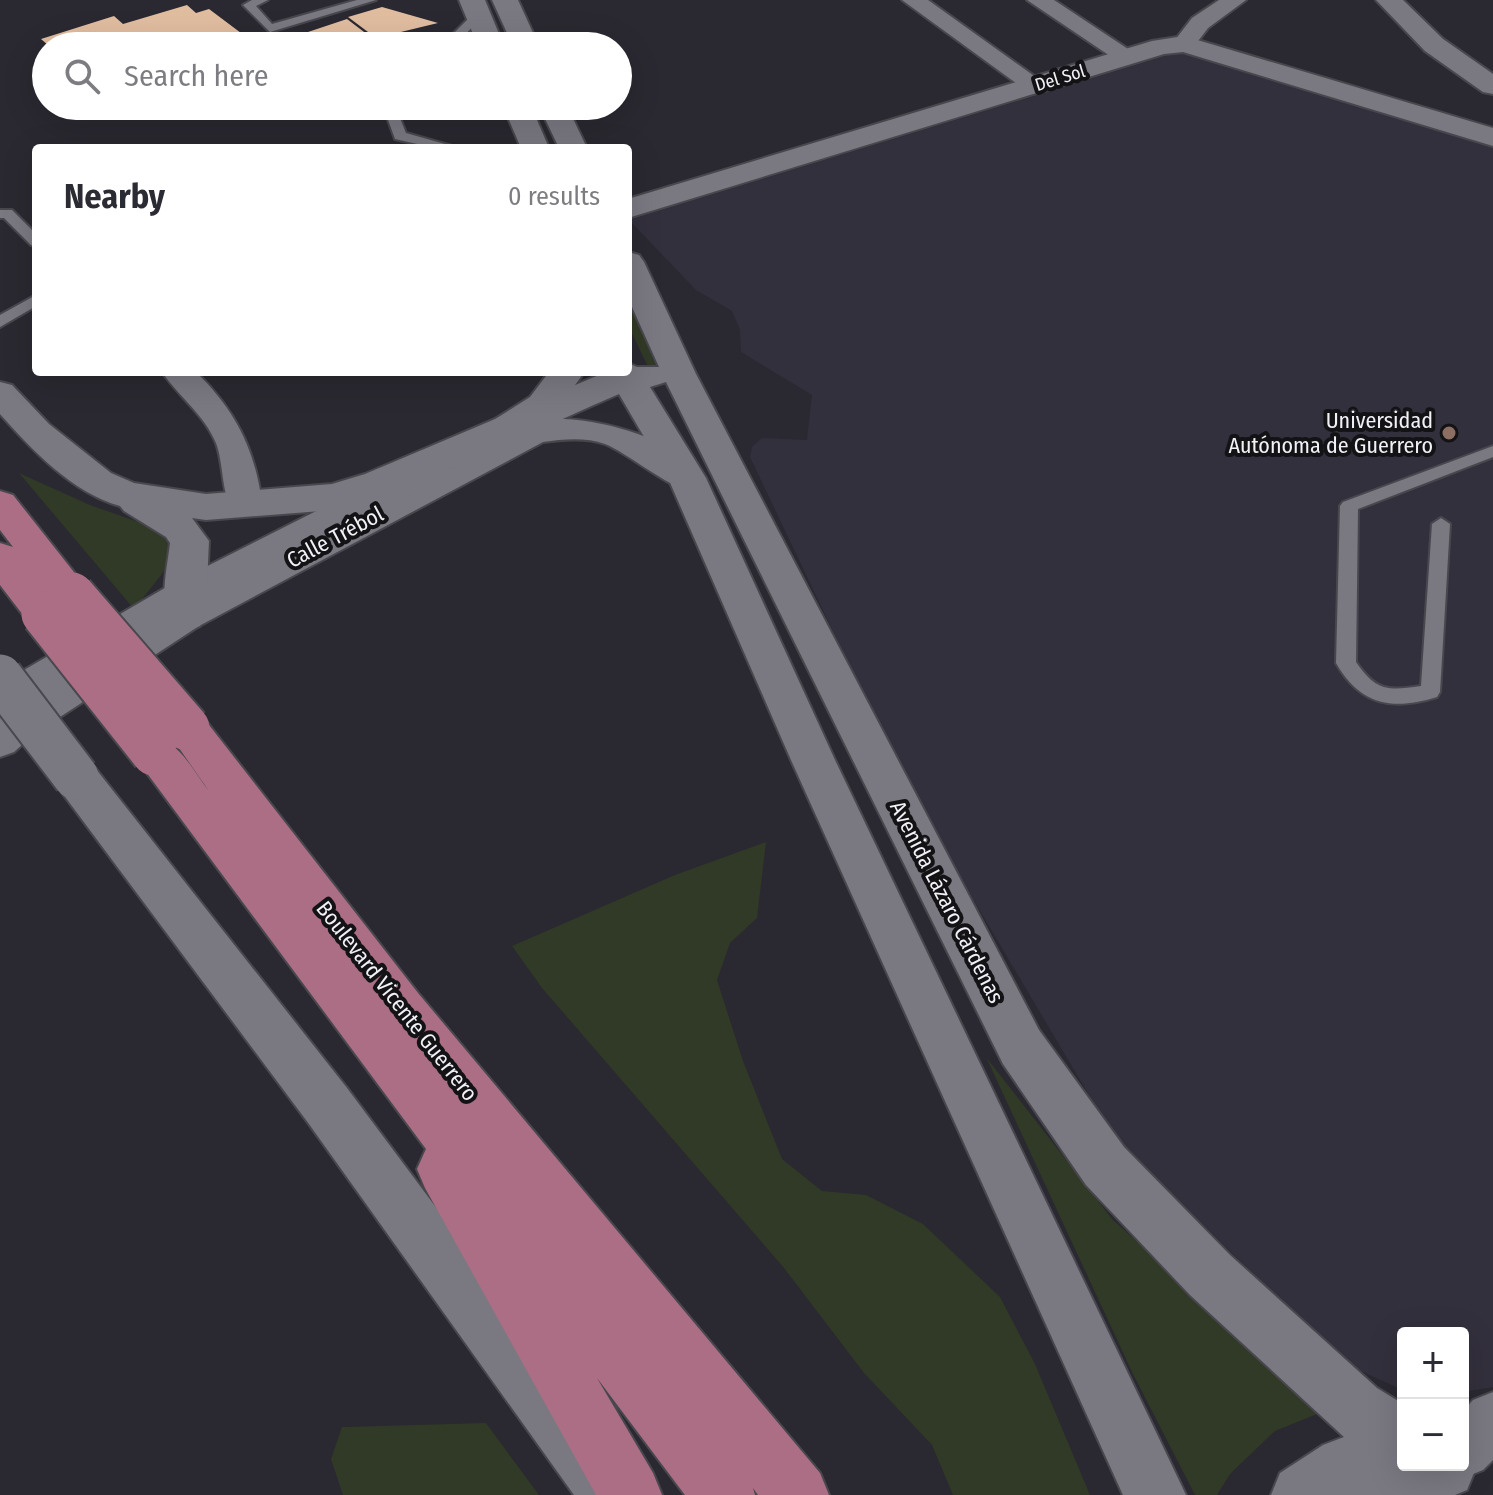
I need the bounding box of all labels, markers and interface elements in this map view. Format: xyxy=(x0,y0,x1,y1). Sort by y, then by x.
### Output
search box xyxy=(32,32,632,120)
icon: search xyxy=(60,54,104,98)
text: Search here xyxy=(124,58,269,94)
street label: Del Sol xyxy=(1032,60,1088,96)
text: Nearby xyxy=(64,176,165,217)
text: 0 results xyxy=(508,181,600,212)
place label: Universidad Autónoma de Guerrero xyxy=(1228,407,1433,459)
marker: Universidad Autónoma de Guerrero xyxy=(1440,424,1458,442)
street label: Calle Trébol xyxy=(282,500,388,574)
street label: Avenida Lázaro Cárdenas xyxy=(884,796,1010,1008)
street label: Boulevard Vicente Guerrero xyxy=(311,896,483,1106)
map controls xyxy=(1397,1327,1469,1471)
button: + xyxy=(1397,1327,1469,1399)
button: − xyxy=(1397,1399,1469,1471)

